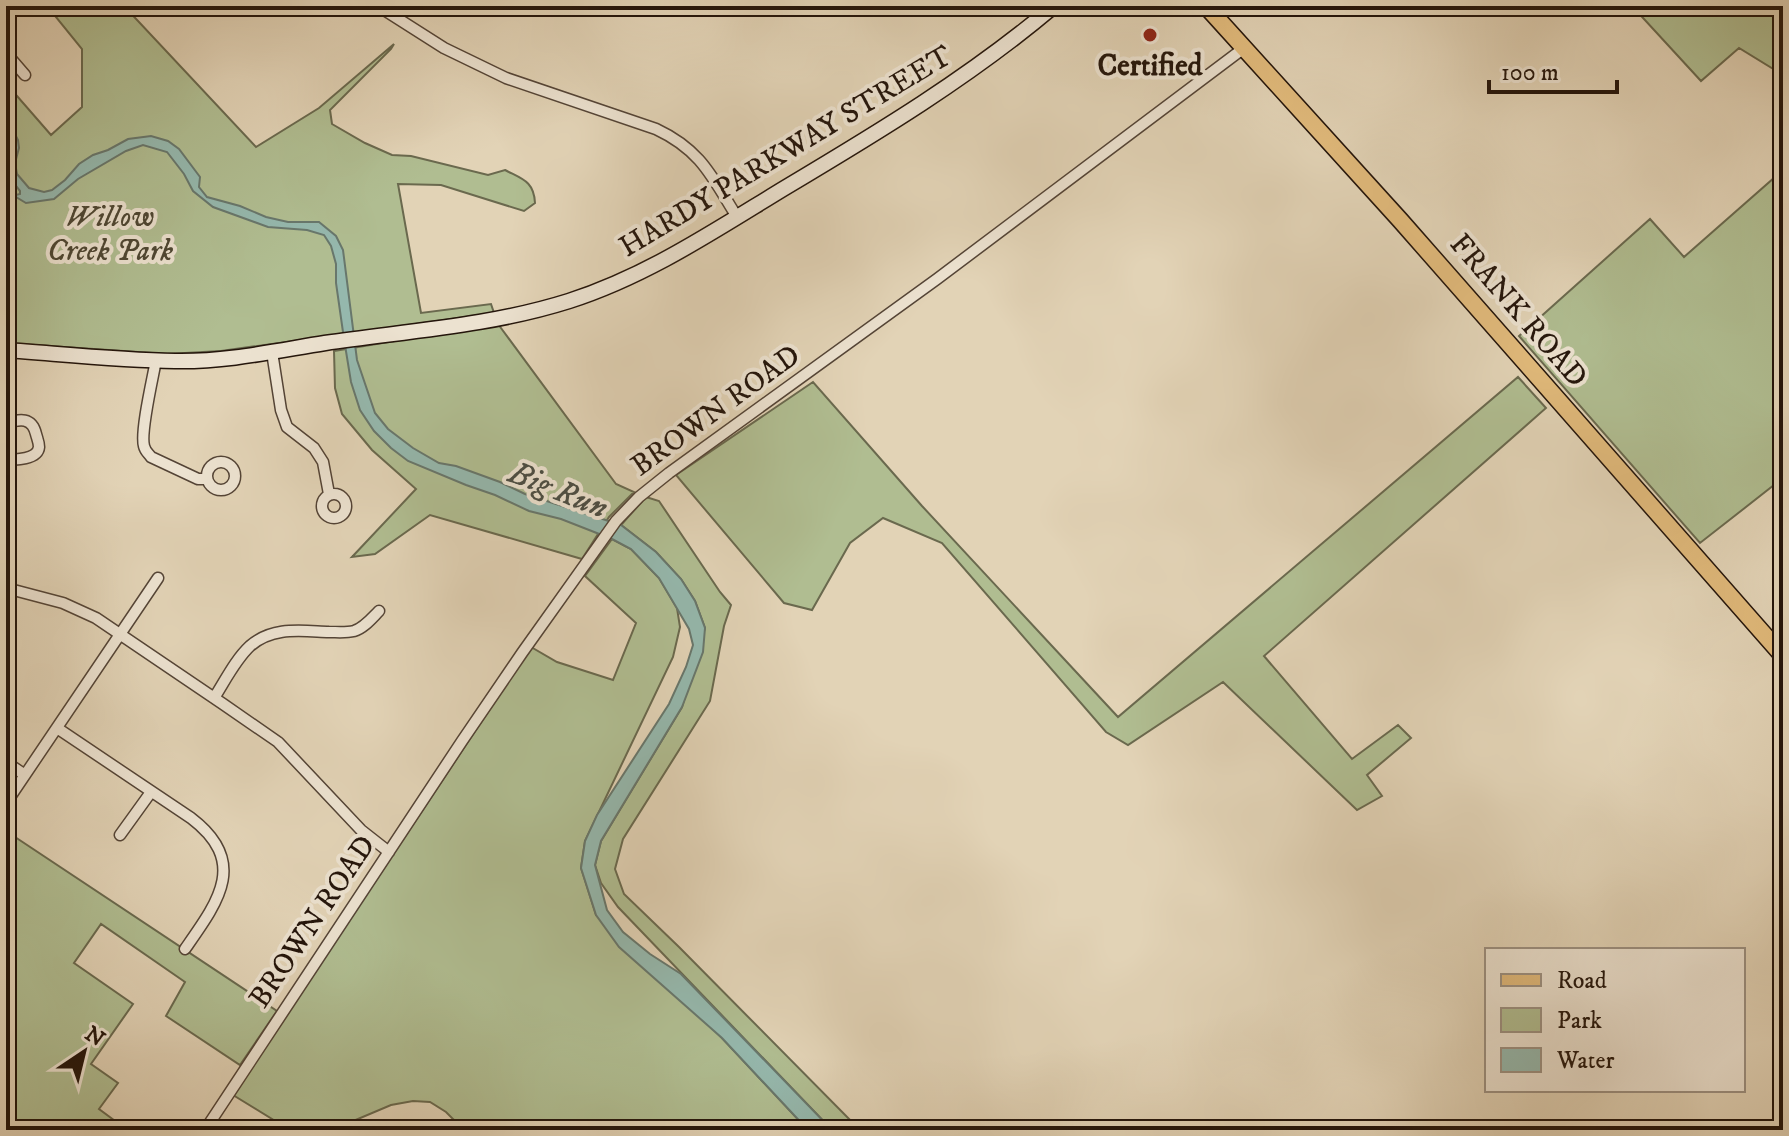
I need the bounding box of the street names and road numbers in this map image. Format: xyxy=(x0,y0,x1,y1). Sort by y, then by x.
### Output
street label: HARDY PARKWAY STREET xyxy=(613,38,959,266)
street label: FRANK ROAD xyxy=(1441,227,1595,395)
street label: BROWN ROAD xyxy=(624,337,808,485)
street label: BROWN ROAD xyxy=(242,829,384,1015)

